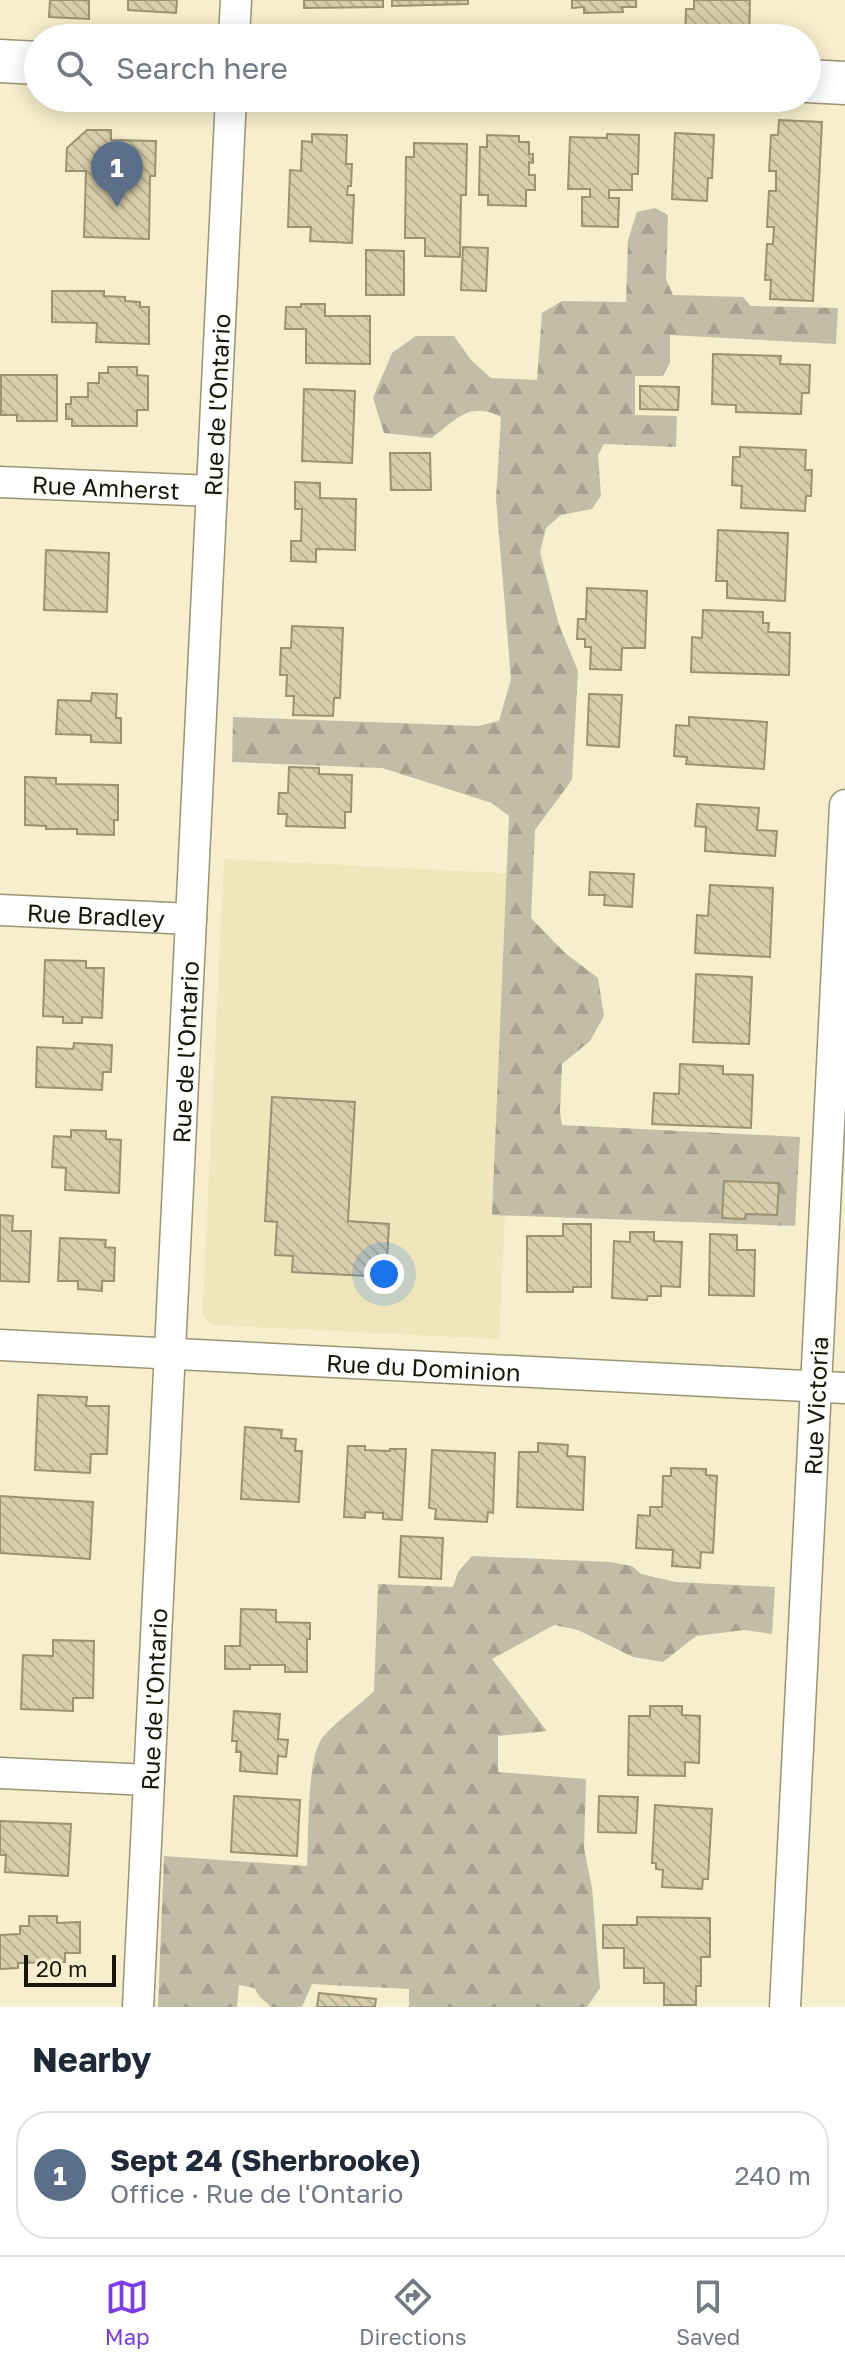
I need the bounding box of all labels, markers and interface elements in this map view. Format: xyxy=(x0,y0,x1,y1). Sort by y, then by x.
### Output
search box xyxy=(24,24,821,112)
icon: search xyxy=(52,46,96,90)
text: Search here xyxy=(116,50,288,86)
pin: 1 xyxy=(91,141,143,207)
street label: Rue de l'Ontario xyxy=(197,313,235,497)
street label: Rue Amherst xyxy=(31,469,180,504)
street label: Rue Bradley xyxy=(26,897,166,932)
street label: Rue de l'Ontario xyxy=(166,960,203,1144)
your location xyxy=(364,1254,404,1294)
street label: Rue Victoria xyxy=(797,1335,833,1476)
street label: Rue du Dominion xyxy=(325,1347,522,1386)
street label: Rue de l'Ontario xyxy=(134,1607,172,1791)
scale bar xyxy=(24,1951,116,1987)
text: 20 m xyxy=(36,1955,87,1982)
text: Nearby xyxy=(32,2039,152,2079)
text: Sept 24 (Sherbrooke) xyxy=(110,2142,421,2178)
text: 1 xyxy=(53,2160,67,2191)
text: 240 m xyxy=(734,2160,811,2191)
text: Office · Rue de l'Ontario xyxy=(110,2178,403,2209)
tab: Map xyxy=(105,2275,150,2350)
tab: Directions xyxy=(359,2275,467,2350)
tab: Saved xyxy=(676,2275,740,2350)

